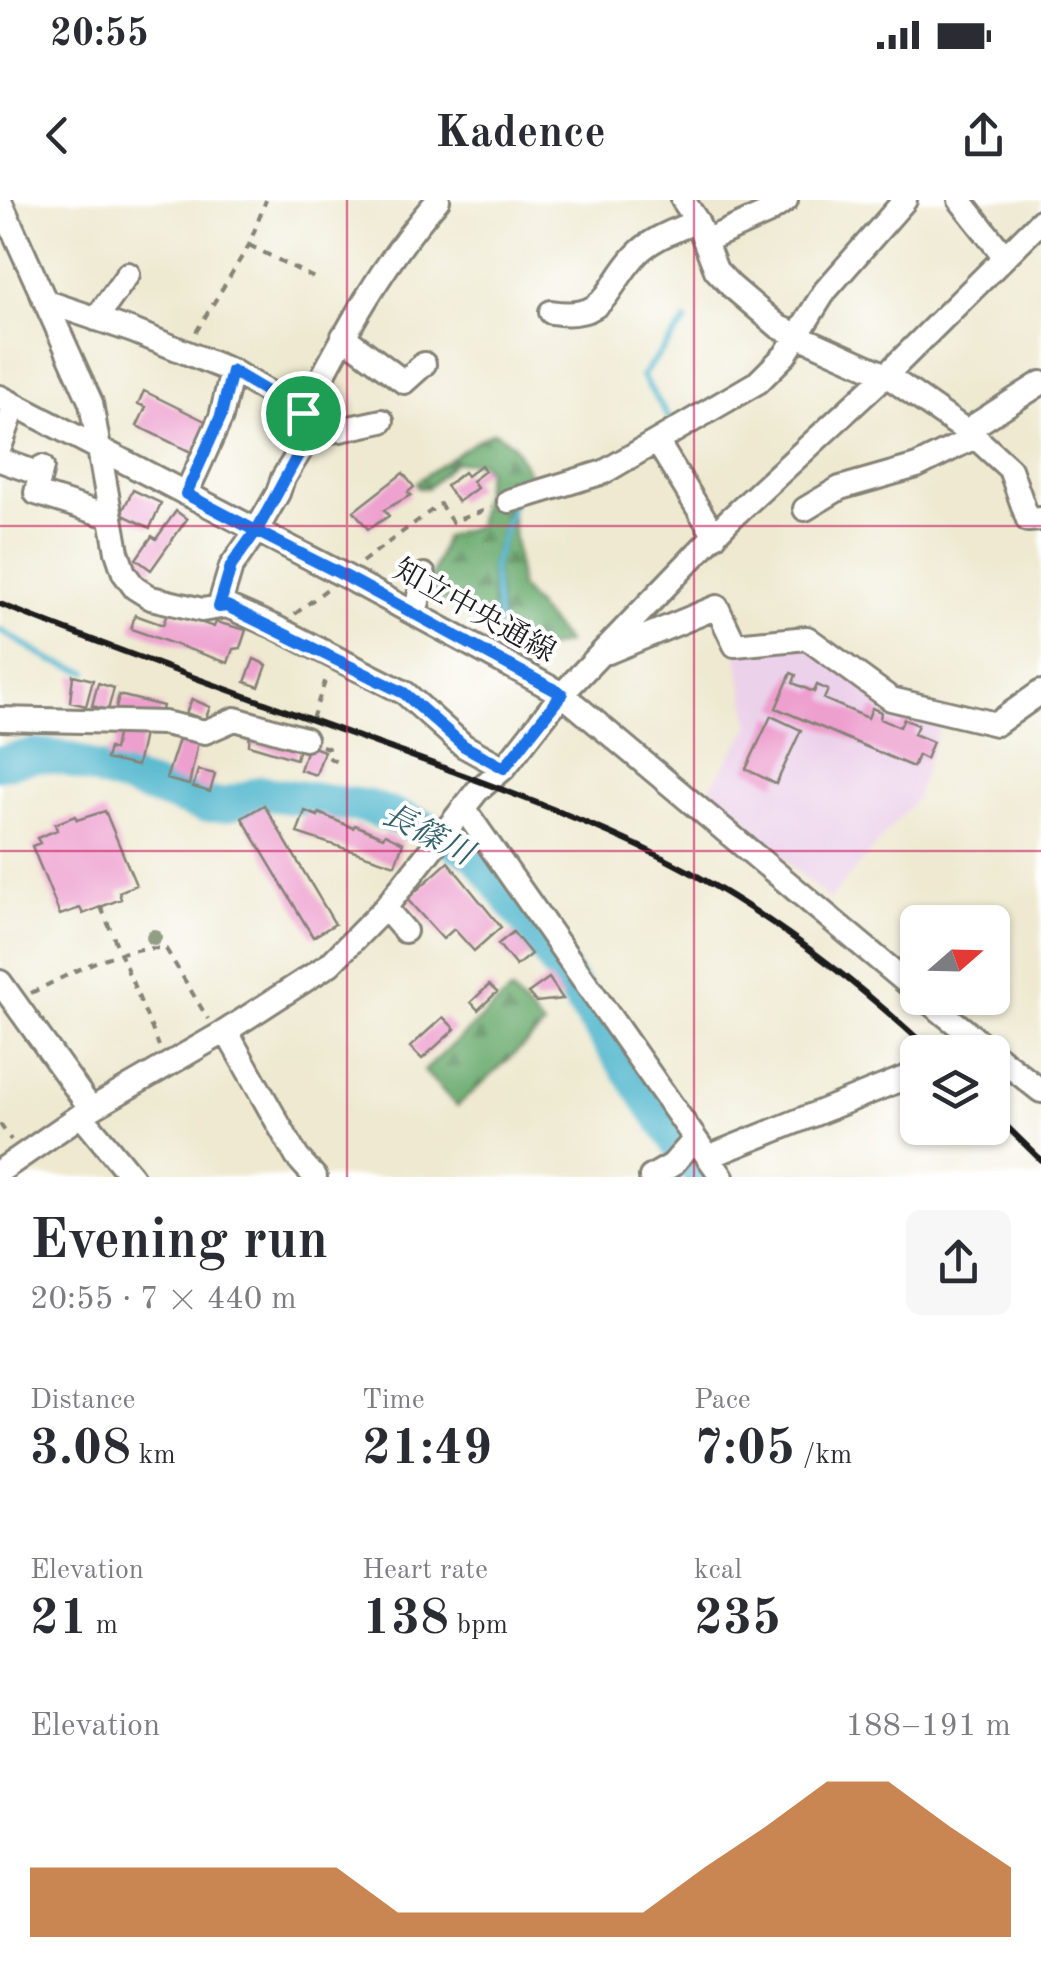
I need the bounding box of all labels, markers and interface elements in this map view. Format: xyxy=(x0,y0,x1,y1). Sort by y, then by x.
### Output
text: 20:55 xyxy=(50,16,149,54)
icon: back xyxy=(30,108,85,163)
icon: share xyxy=(956,108,1011,163)
text: Kadence xyxy=(435,112,606,157)
pin xyxy=(261,371,346,456)
icon: arrive xyxy=(276,386,331,441)
street label: 知立中央通線 xyxy=(388,553,561,669)
water label: 長篠川 xyxy=(377,797,481,873)
north arrow xyxy=(900,905,1010,1015)
map controls xyxy=(900,905,1010,1145)
button: layers xyxy=(900,1035,1010,1145)
button: share xyxy=(906,1210,1011,1315)
text: Evening run xyxy=(30,1215,328,1270)
text: 20:55 · 7 × 440 m xyxy=(30,1284,297,1316)
text: Distance xyxy=(30,1387,135,1415)
text: Time xyxy=(362,1387,425,1415)
text: Pace xyxy=(694,1387,751,1415)
text: 3.08 xyxy=(30,1425,131,1475)
text: 21:49 xyxy=(362,1425,492,1475)
text: 7:05 xyxy=(694,1425,795,1475)
text: km xyxy=(131,1442,176,1470)
text: /km xyxy=(795,1442,852,1470)
text: Elevation xyxy=(30,1557,144,1585)
text: Heart rate xyxy=(362,1557,488,1585)
text: kcal xyxy=(694,1557,742,1585)
text: 21 xyxy=(30,1595,88,1645)
text: 138 xyxy=(362,1595,449,1645)
text: 235 xyxy=(694,1595,781,1645)
text: m xyxy=(88,1612,118,1640)
text: bpm xyxy=(449,1612,508,1640)
text: Elevation xyxy=(30,1711,160,1743)
text: 188–191 m xyxy=(845,1711,1011,1743)

